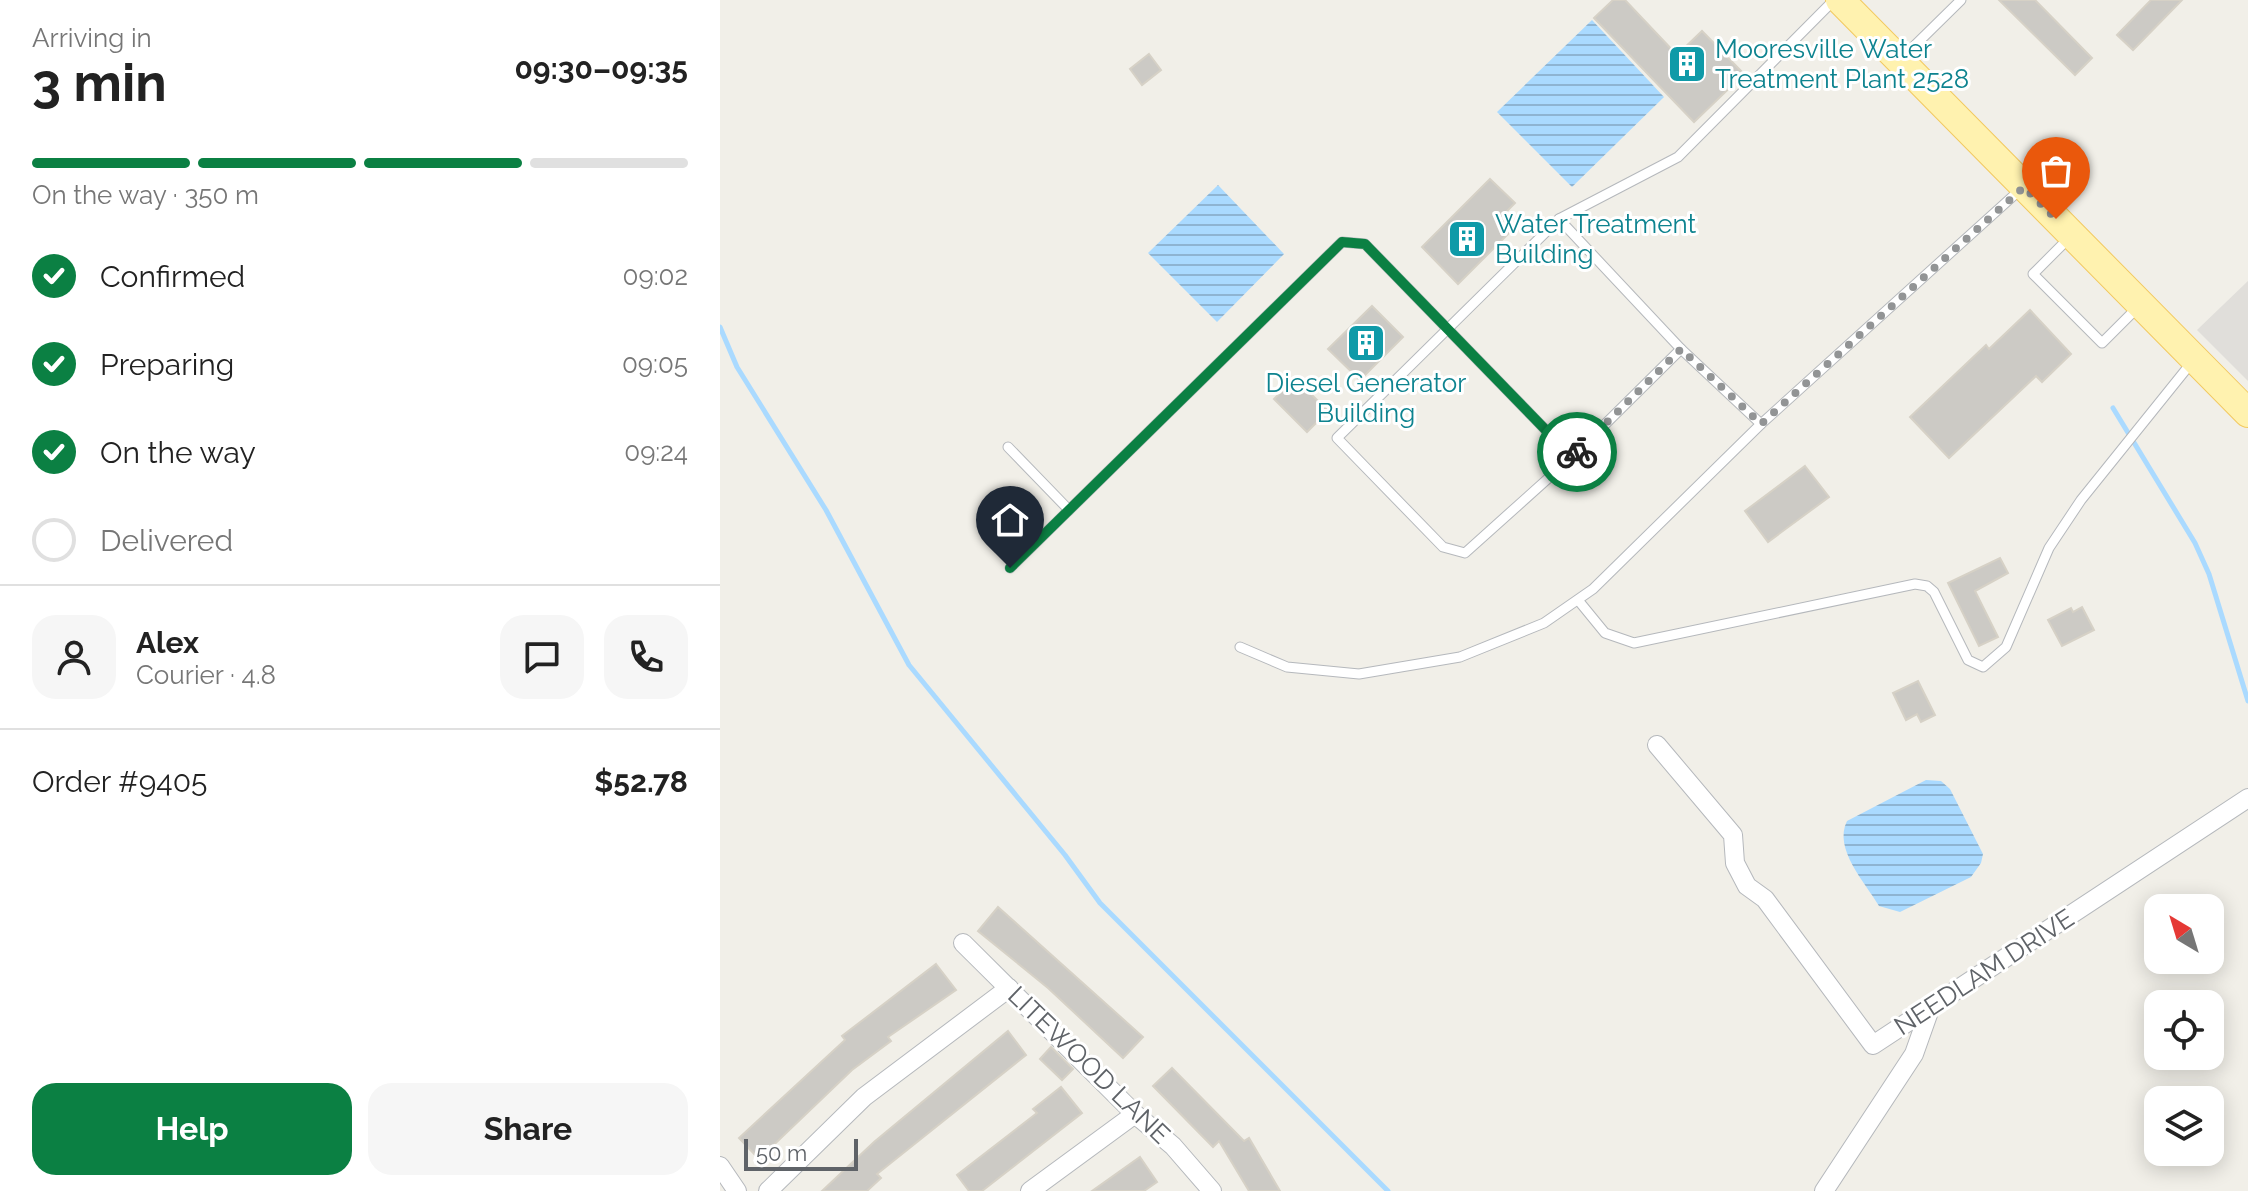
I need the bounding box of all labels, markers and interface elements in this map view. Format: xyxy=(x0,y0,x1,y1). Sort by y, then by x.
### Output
text: Arriving in xyxy=(32,23,152,53)
place label: Mooresville Water Treatment Plant 2528 xyxy=(1715,34,1969,94)
building icon: Mooresville Water Treatment Plant 2528 xyxy=(1666,43,1708,85)
text: 09:30–09:35 xyxy=(514,51,688,86)
text: 3 min xyxy=(32,52,167,113)
pin xyxy=(2022,137,2090,219)
icon: bag xyxy=(2034,149,2078,193)
text: On the way · 350 m xyxy=(32,180,259,210)
place label: Water Treatment Building xyxy=(1495,209,1696,269)
building icon: Water Treatment Building xyxy=(1446,218,1488,260)
icon: check xyxy=(32,254,76,298)
text: Confirmed xyxy=(100,259,245,294)
text: 09:02 xyxy=(623,261,688,291)
building icon: Diesel Generator Building xyxy=(1345,322,1387,364)
icon: check xyxy=(32,342,76,386)
text: Preparing xyxy=(100,347,234,382)
text: 09:05 xyxy=(622,349,688,379)
place label: Diesel Generator Building xyxy=(1266,368,1466,428)
courier xyxy=(1537,412,1617,492)
icon: check xyxy=(32,430,76,474)
icon: bike xyxy=(1555,430,1599,474)
text: On the way xyxy=(100,435,256,470)
text: 09:24 xyxy=(624,437,688,467)
pin xyxy=(976,486,1044,568)
icon: home xyxy=(988,498,1032,542)
text: Delivered xyxy=(100,523,233,558)
button: person xyxy=(32,615,116,699)
button: chat xyxy=(500,615,584,699)
button: phone xyxy=(604,615,688,699)
text: Alex xyxy=(136,625,199,660)
text: Courier · 4.8 xyxy=(136,660,276,690)
text: Order #9405 xyxy=(32,764,207,799)
text: $52.78 xyxy=(594,764,688,799)
north arrow xyxy=(2144,894,2224,974)
map controls xyxy=(2144,894,2224,1166)
street label: NEEDLAM DRIVE xyxy=(1889,903,2079,1041)
street label: LITEWOOD LANE xyxy=(1002,980,1176,1150)
button: locate xyxy=(2144,990,2224,1070)
button: Help xyxy=(32,1083,352,1175)
button: Share xyxy=(368,1083,688,1175)
button: layers xyxy=(2144,1086,2224,1166)
scale bar xyxy=(744,1135,858,1171)
text: 50 m xyxy=(756,1140,807,1166)

